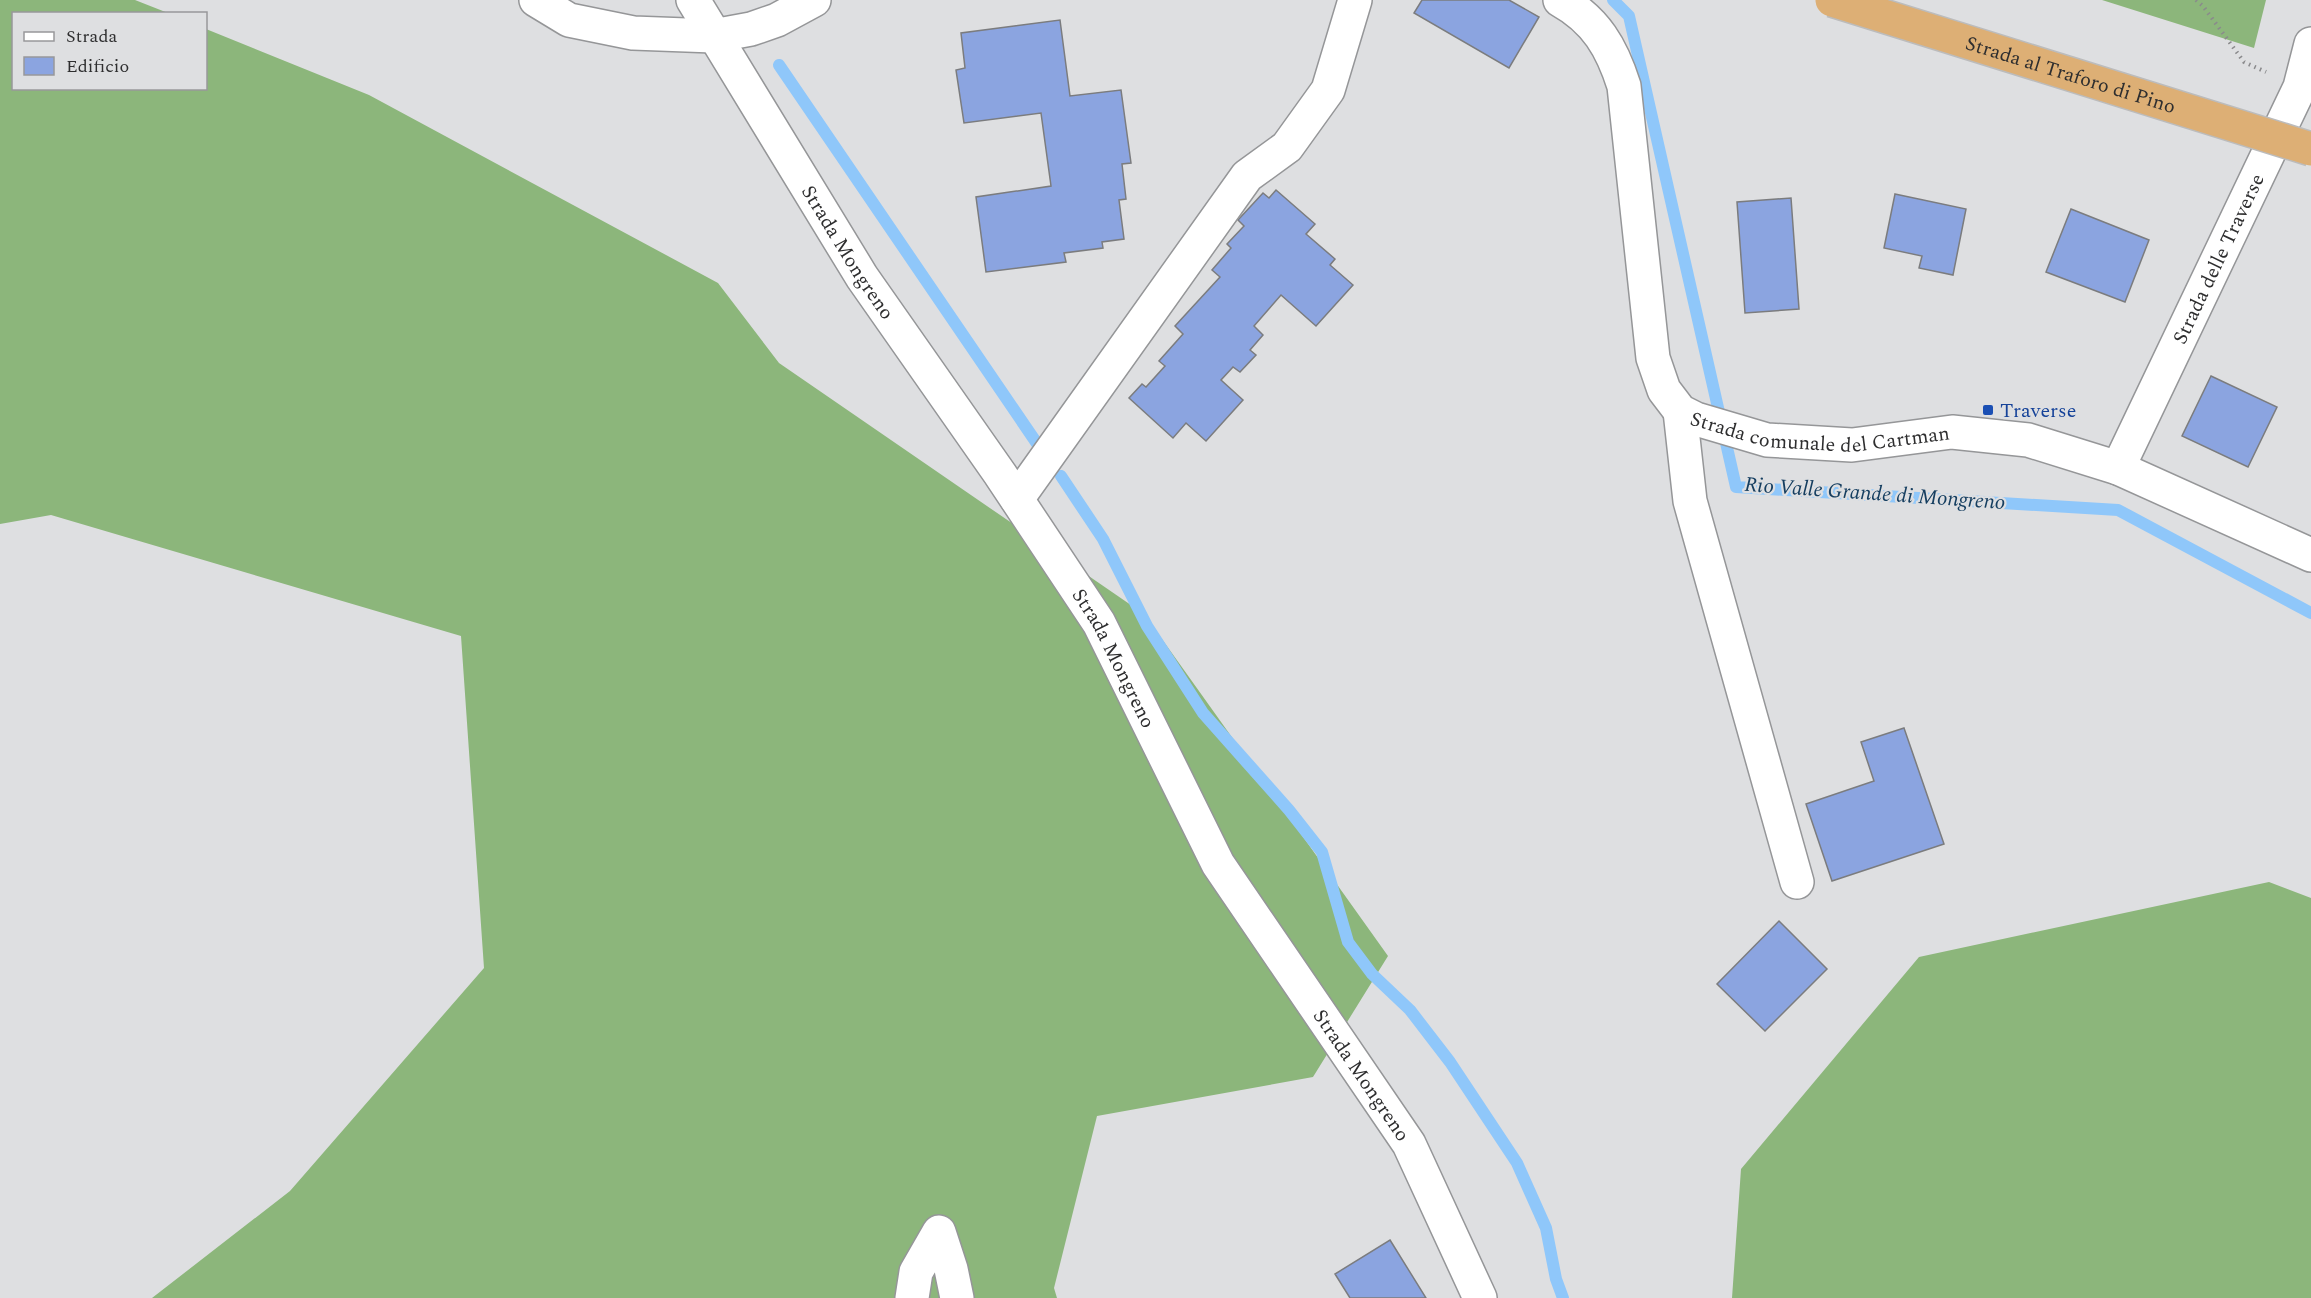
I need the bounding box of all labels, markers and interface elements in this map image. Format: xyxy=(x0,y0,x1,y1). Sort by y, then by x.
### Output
legend xyxy=(12,12,207,90)
text: Strada xyxy=(66,23,117,50)
street label: Strada al Traforo di Pino xyxy=(1962,28,2179,122)
text: Edificio xyxy=(66,53,129,80)
street label: Strada delle Traverse xyxy=(2165,169,2272,349)
street label: Strada Mongreno xyxy=(793,180,901,326)
place label: Traverse xyxy=(2000,396,2076,426)
marker: Traverse xyxy=(1981,403,1995,417)
street label: Strada comunale del Cartman xyxy=(1687,404,1951,461)
water label: Rio Valle Grande di Mongreno xyxy=(1743,469,2007,519)
street label: Strada Mongreno xyxy=(1064,583,1163,733)
street label: Strada Mongreno xyxy=(1305,1003,1417,1148)

